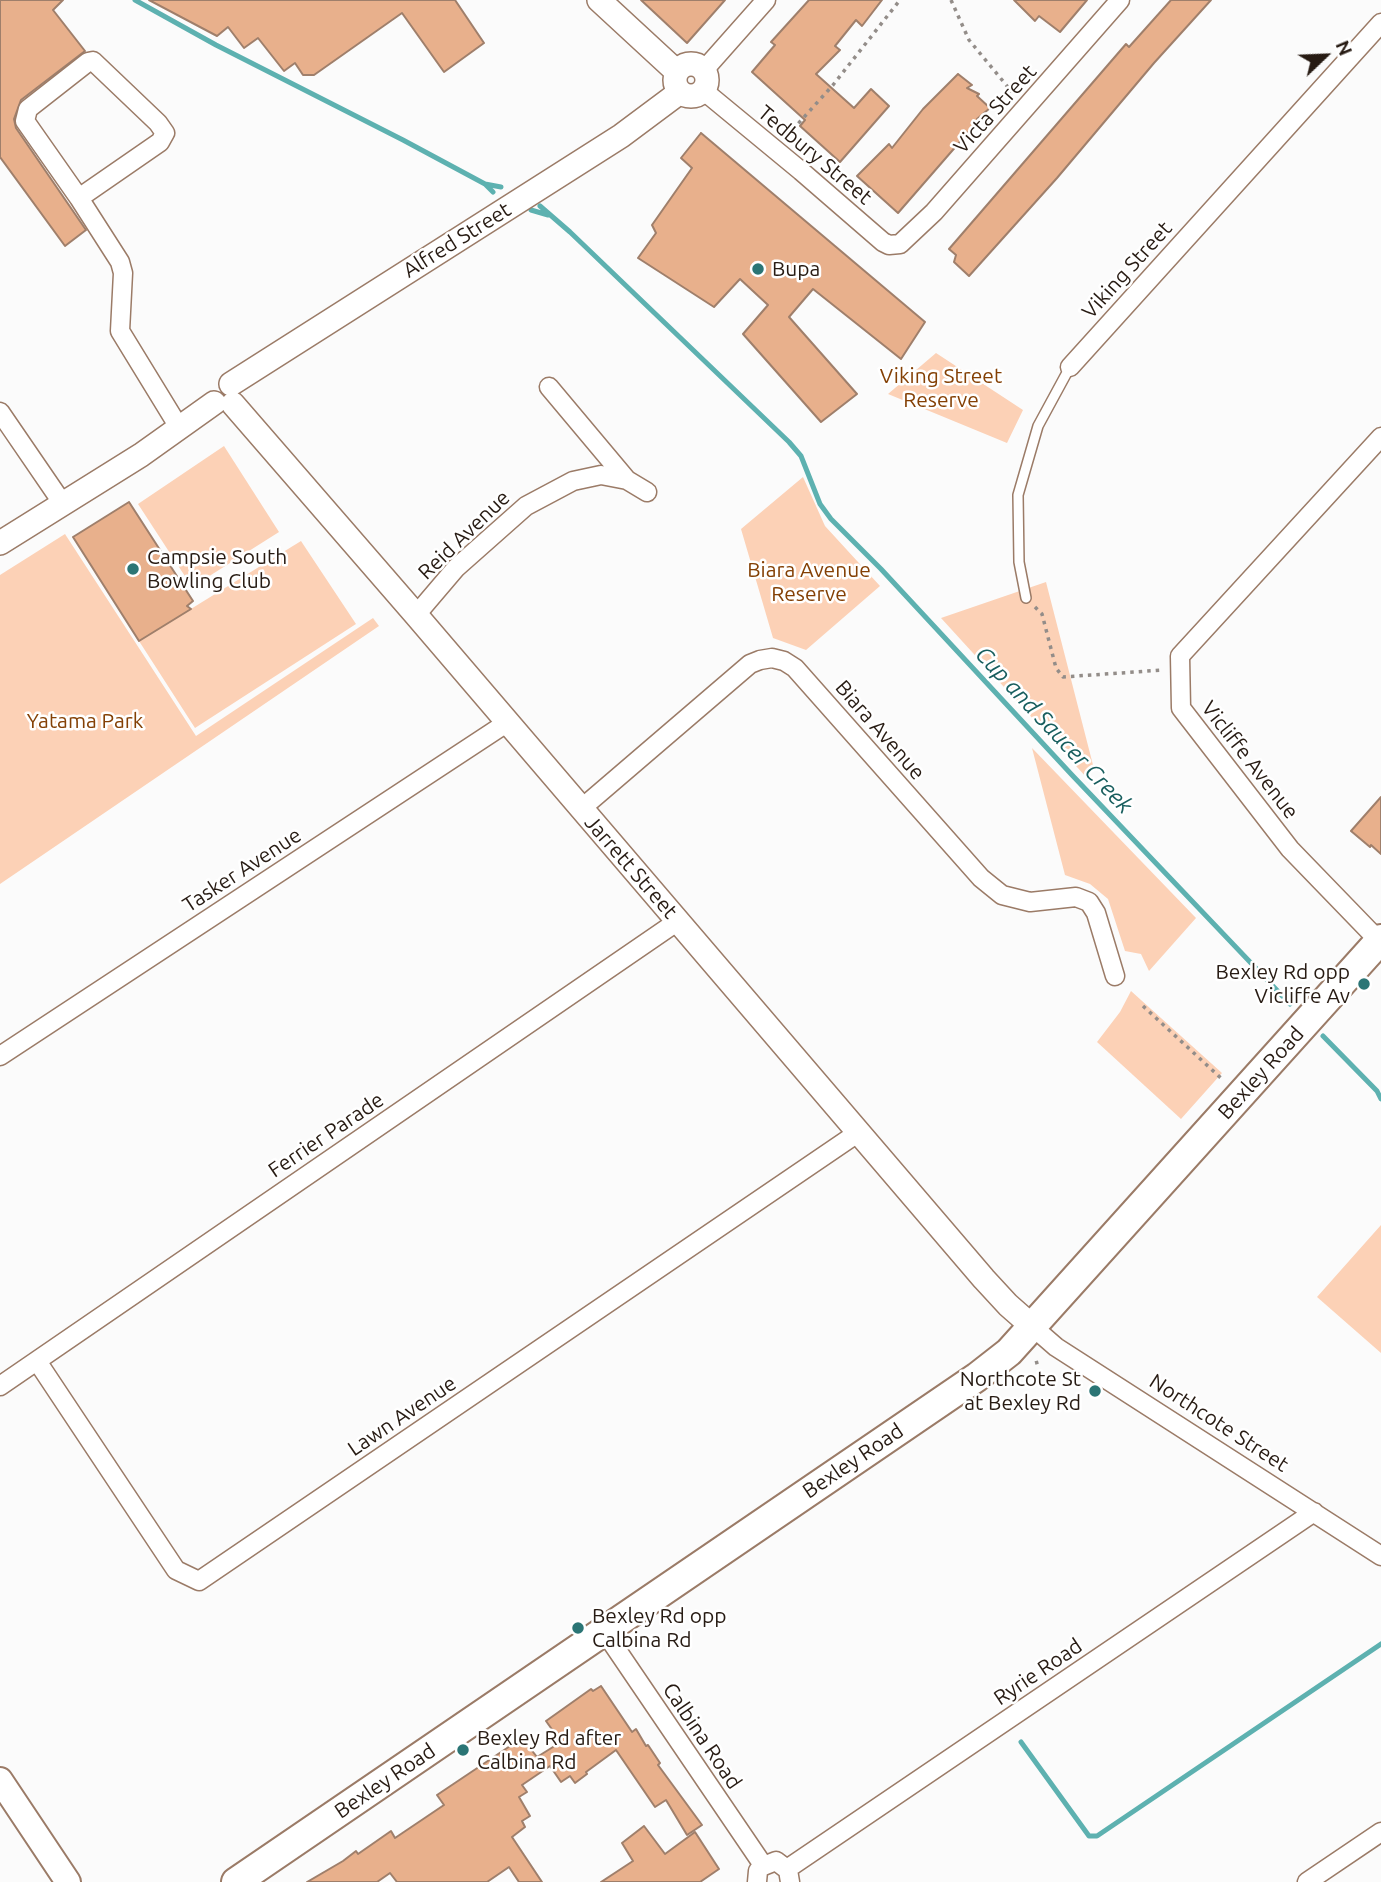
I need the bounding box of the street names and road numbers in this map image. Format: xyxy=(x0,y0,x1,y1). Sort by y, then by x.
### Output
street label: Victa Street xyxy=(948,59,1042,159)
street label: Tedbury Street xyxy=(753,100,877,210)
street label: Alfred Street xyxy=(398,197,516,283)
street label: Viking Street xyxy=(1077,216,1177,324)
street label: Reid Avenue xyxy=(413,485,515,585)
street label: Biara Avenue xyxy=(830,675,930,785)
street label: Vicliffe Avenue xyxy=(1196,696,1304,824)
street label: Jarrett Street xyxy=(579,810,683,924)
street label: Tasker Avenue xyxy=(178,822,306,918)
street label: Bexley Road xyxy=(1213,1021,1309,1125)
street label: Ferrier Parade xyxy=(264,1087,388,1183)
street label: Northcote Street xyxy=(1145,1369,1293,1477)
street label: Lawn Avenue xyxy=(343,1371,461,1461)
street label: Bexley Road xyxy=(798,1418,908,1504)
street label: Ryrie Road xyxy=(989,1633,1087,1711)
street label: Calbina Road xyxy=(657,1678,747,1794)
street label: Bexley Road xyxy=(330,1738,440,1824)

